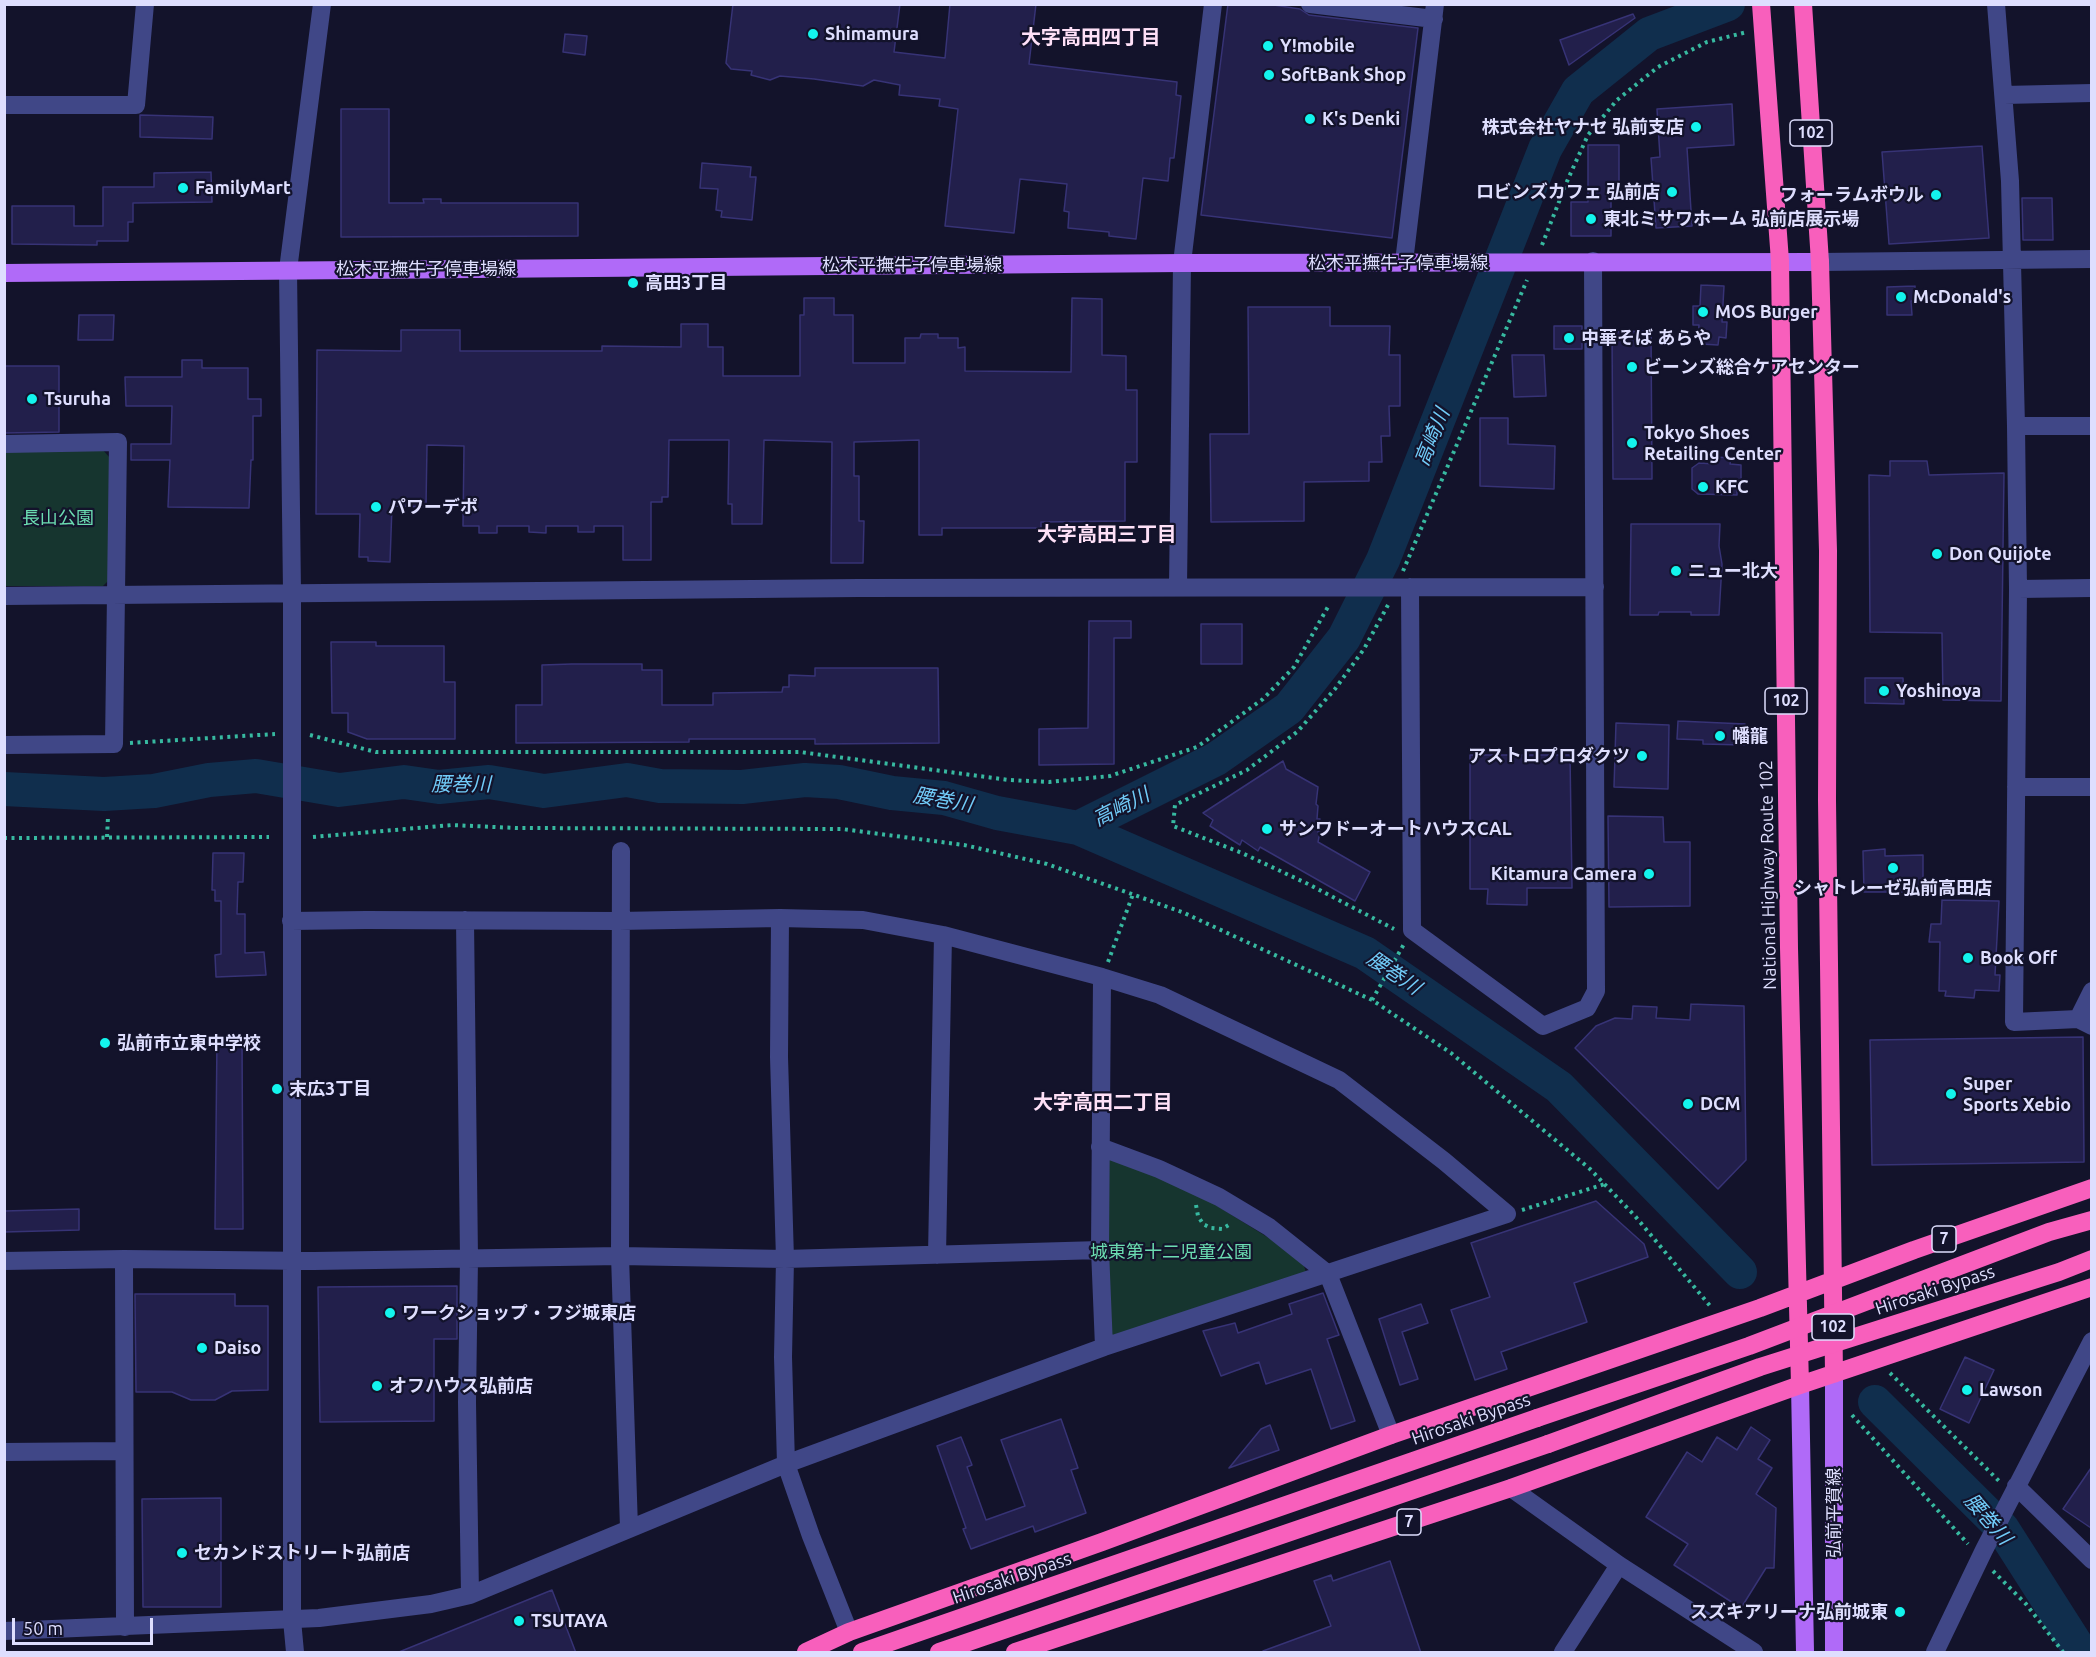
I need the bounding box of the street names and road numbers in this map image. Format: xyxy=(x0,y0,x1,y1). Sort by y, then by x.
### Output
road number: 102 xyxy=(1790,120,1832,146)
street label: 松木平撫牛子停車場線 xyxy=(1308,252,1488,274)
street label: 松木平撫牛子停車場線 xyxy=(822,254,1002,276)
street label: 松木平撫牛子停車場線 xyxy=(336,258,516,280)
road number: 102 xyxy=(1765,688,1807,714)
street label: National Highway Route 102 xyxy=(1755,760,1781,990)
road number: 7 xyxy=(1932,1226,1956,1252)
street label: Hirosaki Bypass xyxy=(1873,1261,1997,1319)
road number: 102 xyxy=(1812,1314,1854,1340)
street label: Hirosaki Bypass xyxy=(1409,1389,1533,1449)
street label: 弘前平賀線 xyxy=(1823,1468,1845,1558)
road number: 7 xyxy=(1397,1509,1421,1535)
street label: Hirosaki Bypass xyxy=(950,1548,1074,1608)

